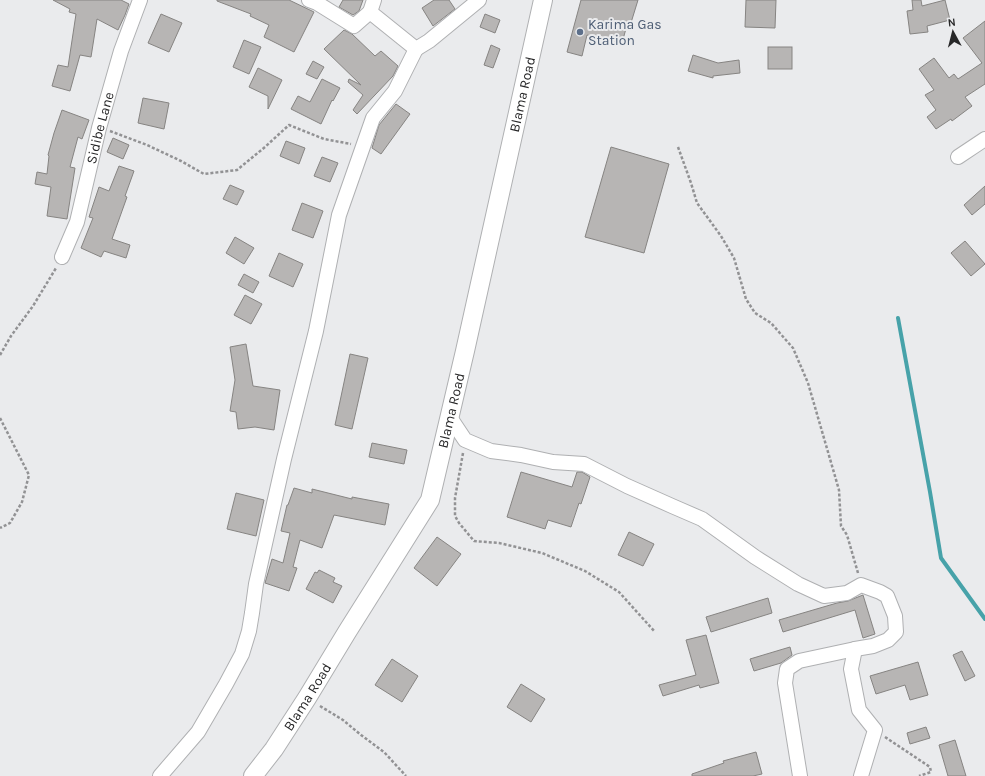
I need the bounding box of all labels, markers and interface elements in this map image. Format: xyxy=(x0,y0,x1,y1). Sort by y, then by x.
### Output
north arrow xyxy=(933,12,973,52)
place label: Karima Gas Station xyxy=(588,16,662,49)
text: N xyxy=(947,16,957,30)
marker: Karima Gas Station xyxy=(575,27,585,37)
street label: Blama Road xyxy=(506,55,539,134)
street label: Sidibe Lane xyxy=(83,90,118,166)
street label: Blama Road xyxy=(434,371,469,450)
street label: Blama Road xyxy=(280,660,335,734)

